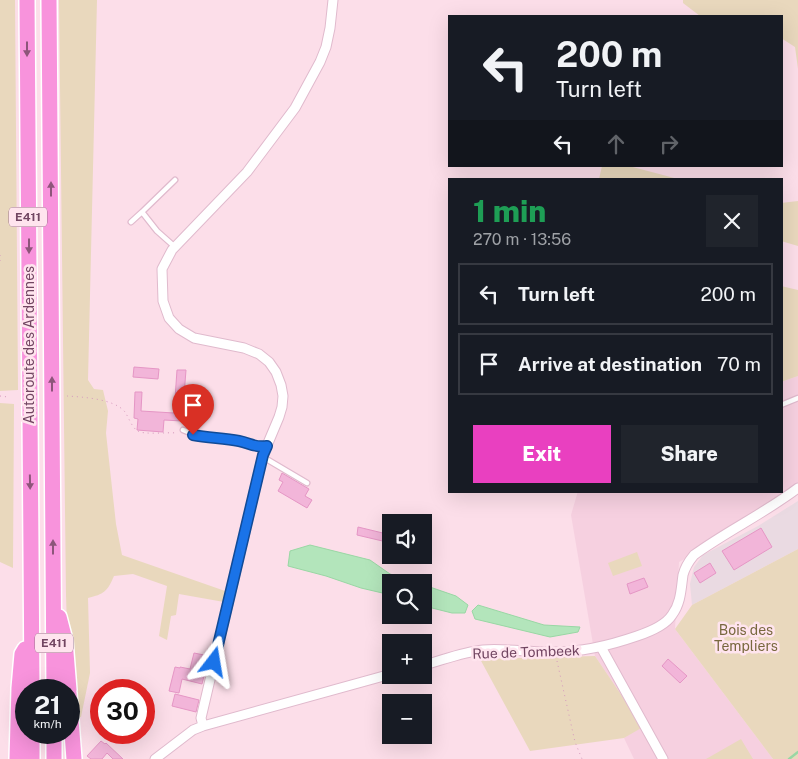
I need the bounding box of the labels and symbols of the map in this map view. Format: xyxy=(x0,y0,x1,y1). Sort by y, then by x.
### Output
one-way arrow xyxy=(23,41,31,57)
one-way arrow xyxy=(47,181,55,197)
road number: E411 xyxy=(9,208,47,226)
one-way arrow xyxy=(25,238,33,254)
street label: Autoroute des Ardennes xyxy=(21,266,37,424)
one-way arrow xyxy=(48,376,56,392)
pin xyxy=(172,384,214,435)
one-way arrow xyxy=(26,474,34,490)
one-way arrow xyxy=(49,538,57,554)
park label: Bois des Templiers xyxy=(714,622,778,654)
road number: E411 xyxy=(35,634,73,652)
position arrow xyxy=(187,635,239,687)
street label: Rue de Tombeek xyxy=(472,642,580,662)
speed limit sign: 30 xyxy=(90,679,155,744)

